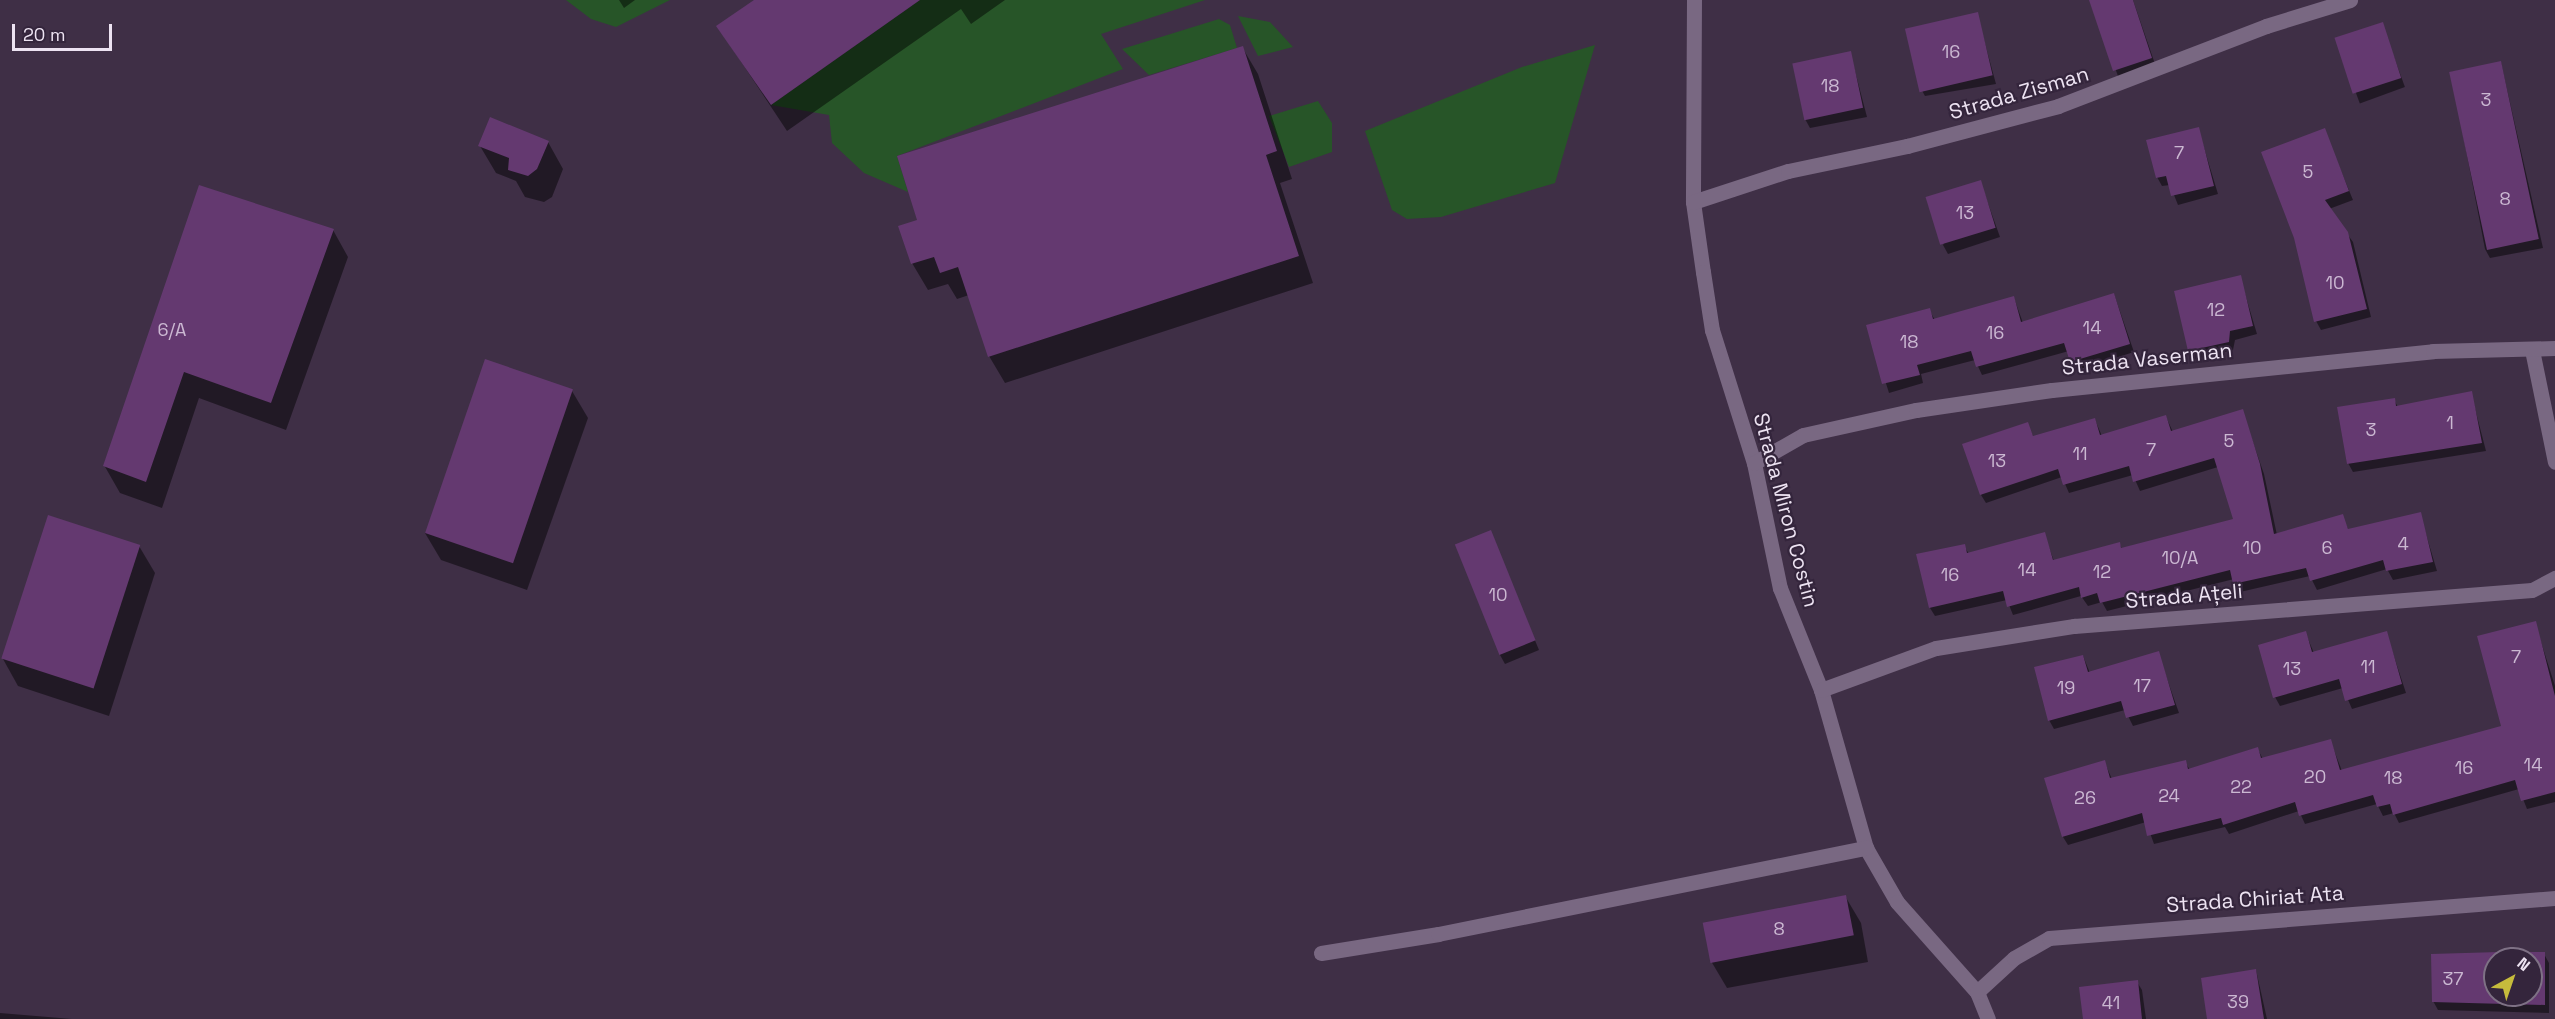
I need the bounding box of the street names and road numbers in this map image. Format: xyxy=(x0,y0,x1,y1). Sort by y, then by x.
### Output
street label: Strada Zisman xyxy=(1946,61,2092,125)
street label: Strada Vaserman xyxy=(2060,338,2234,380)
street label: Strada Miron Costin xyxy=(1748,410,1824,610)
street label: Strada Ațeli xyxy=(2124,578,2244,614)
street label: Strada Chiriat Ata xyxy=(2165,880,2345,918)

